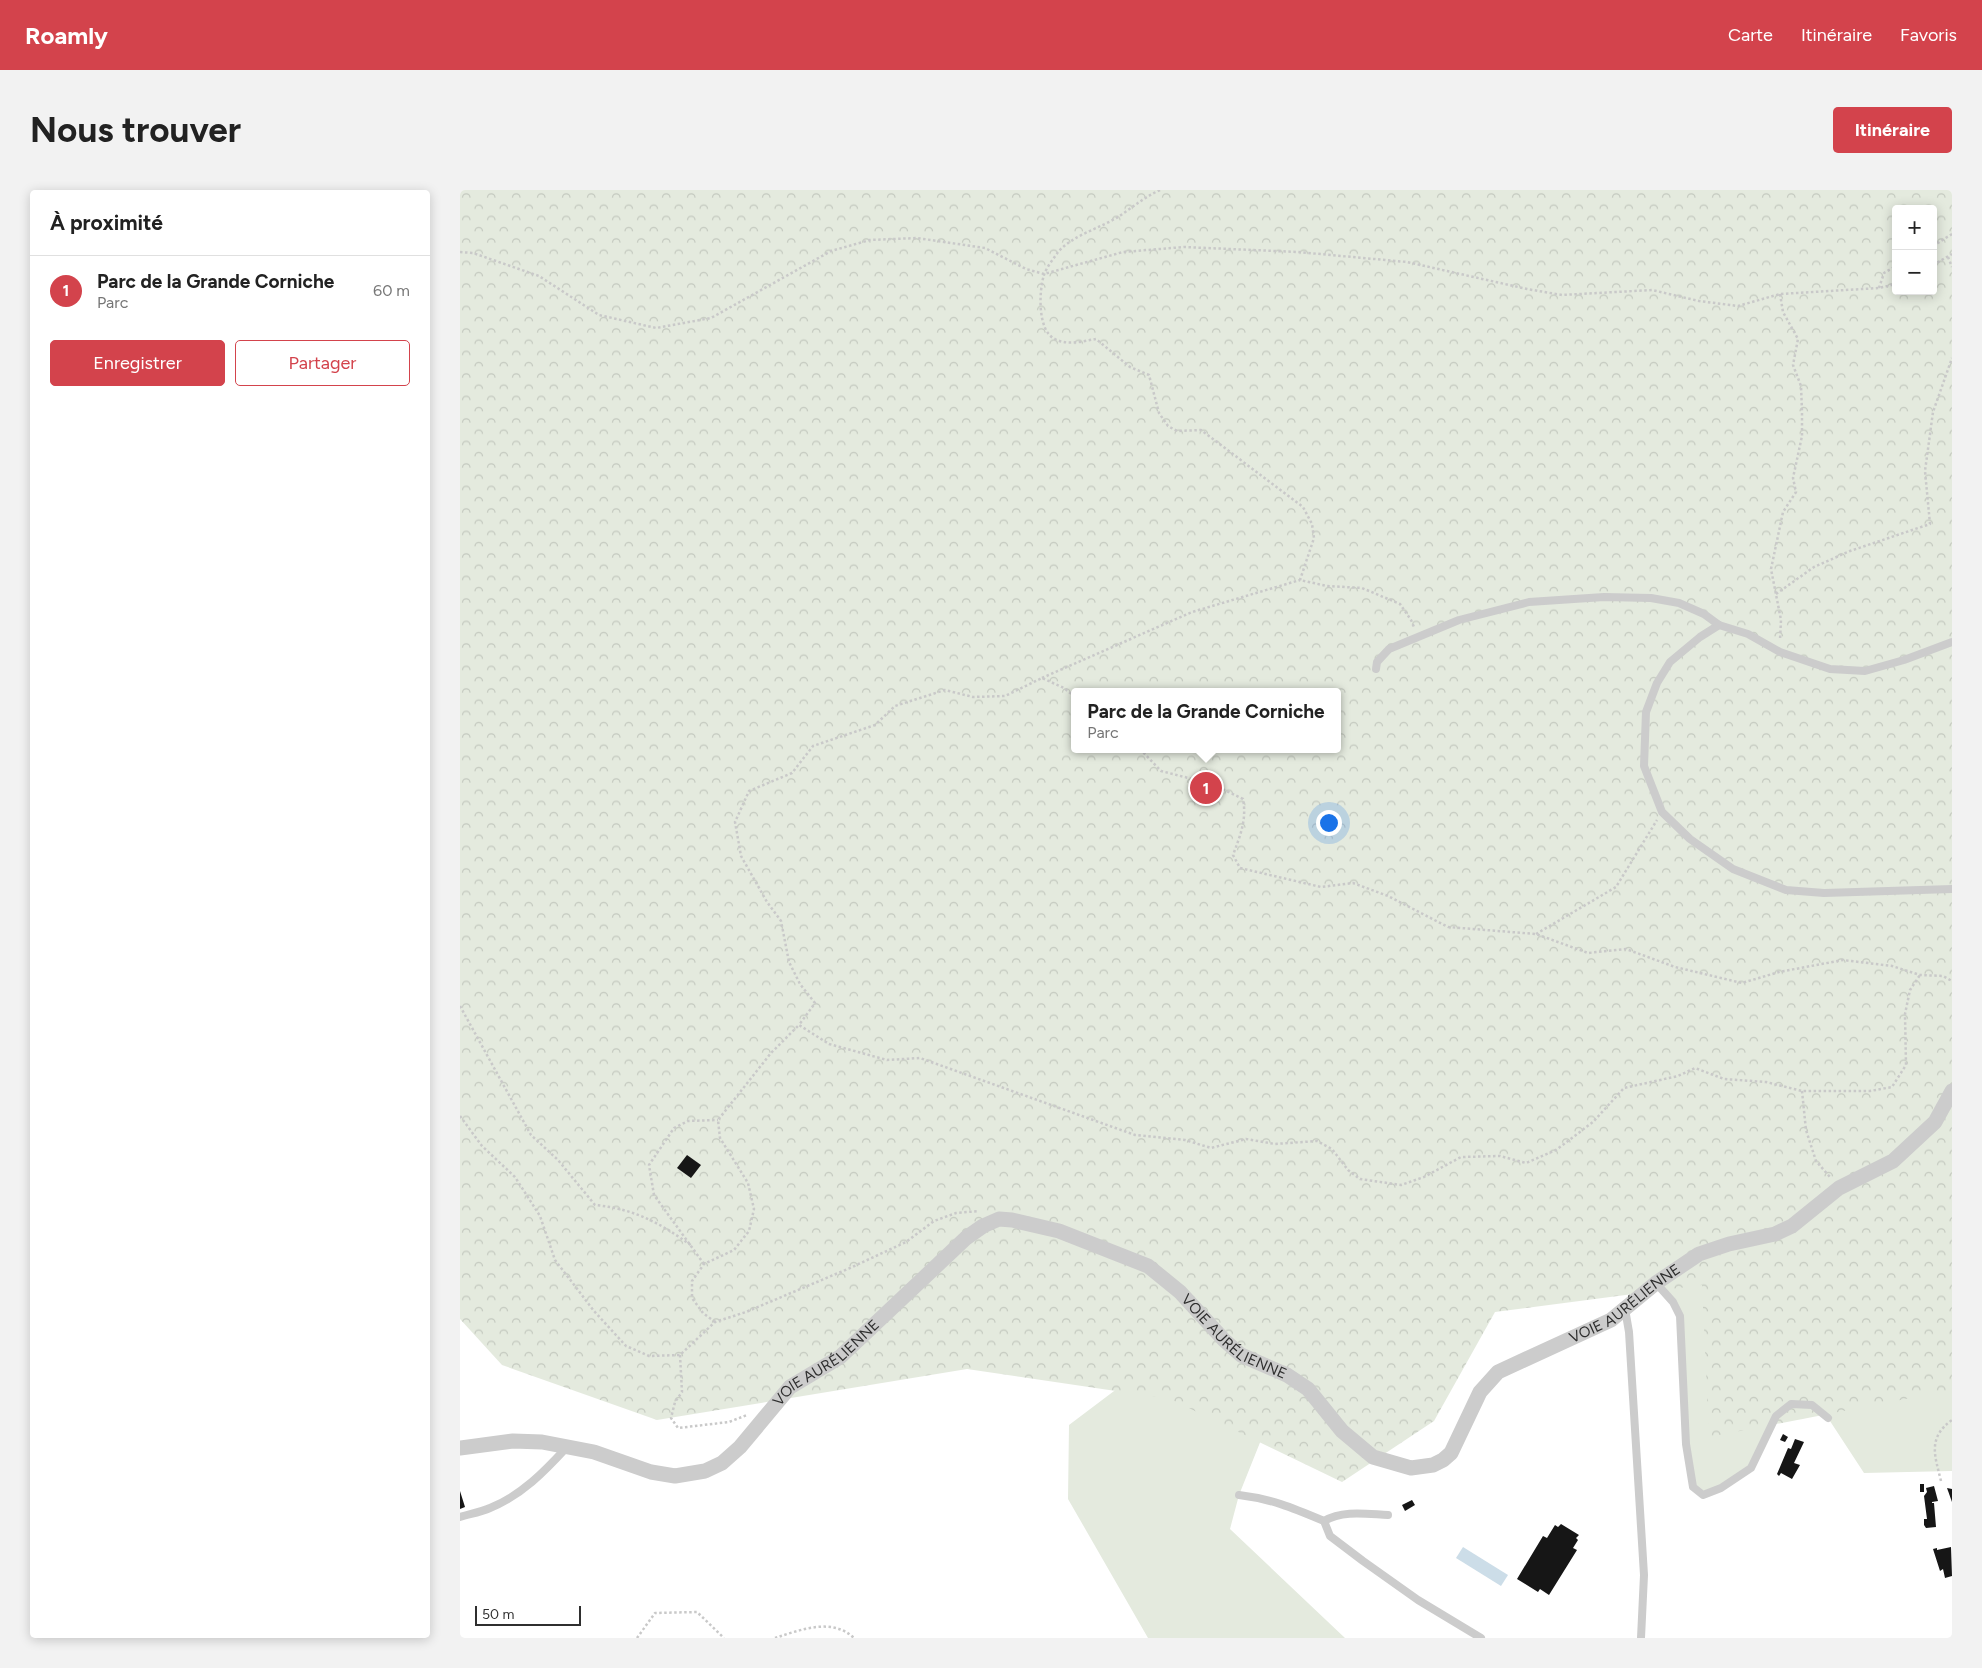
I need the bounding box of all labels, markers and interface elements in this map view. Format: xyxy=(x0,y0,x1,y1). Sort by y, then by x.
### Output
text: Roamly xyxy=(25,21,108,50)
text: Carte xyxy=(1728,24,1773,46)
text: Itinéraire xyxy=(1801,24,1872,46)
text: Favoris xyxy=(1900,24,1957,46)
button: Itinéraire xyxy=(1833,107,1952,153)
text: Nous trouver xyxy=(30,109,241,151)
map controls xyxy=(1892,205,1937,295)
button: + xyxy=(1892,205,1937,250)
text: À proximité xyxy=(50,210,163,235)
button: − xyxy=(1892,250,1937,295)
text: Parc de la Grande Corniche xyxy=(97,270,334,293)
text: 1 xyxy=(63,281,69,300)
text: 60 m xyxy=(373,281,410,300)
text: Parc xyxy=(97,293,128,312)
button: Enregistrer xyxy=(50,340,225,386)
button: Partager xyxy=(235,340,410,386)
popup xyxy=(1071,688,1341,753)
text: Parc de la Grande Corniche xyxy=(1087,700,1325,723)
text: Parc xyxy=(1087,723,1119,742)
pin: 1 xyxy=(1190,769,1222,807)
your location xyxy=(1316,810,1342,836)
street label: VOIE AURÉLIENNE xyxy=(1566,1260,1684,1347)
street label: VOIE AURÉLIENNE xyxy=(1177,1290,1289,1383)
street label: VOIE AURÉLIENNE xyxy=(769,1316,883,1410)
scale bar xyxy=(475,1603,581,1626)
text: 50 m xyxy=(482,1606,514,1623)

